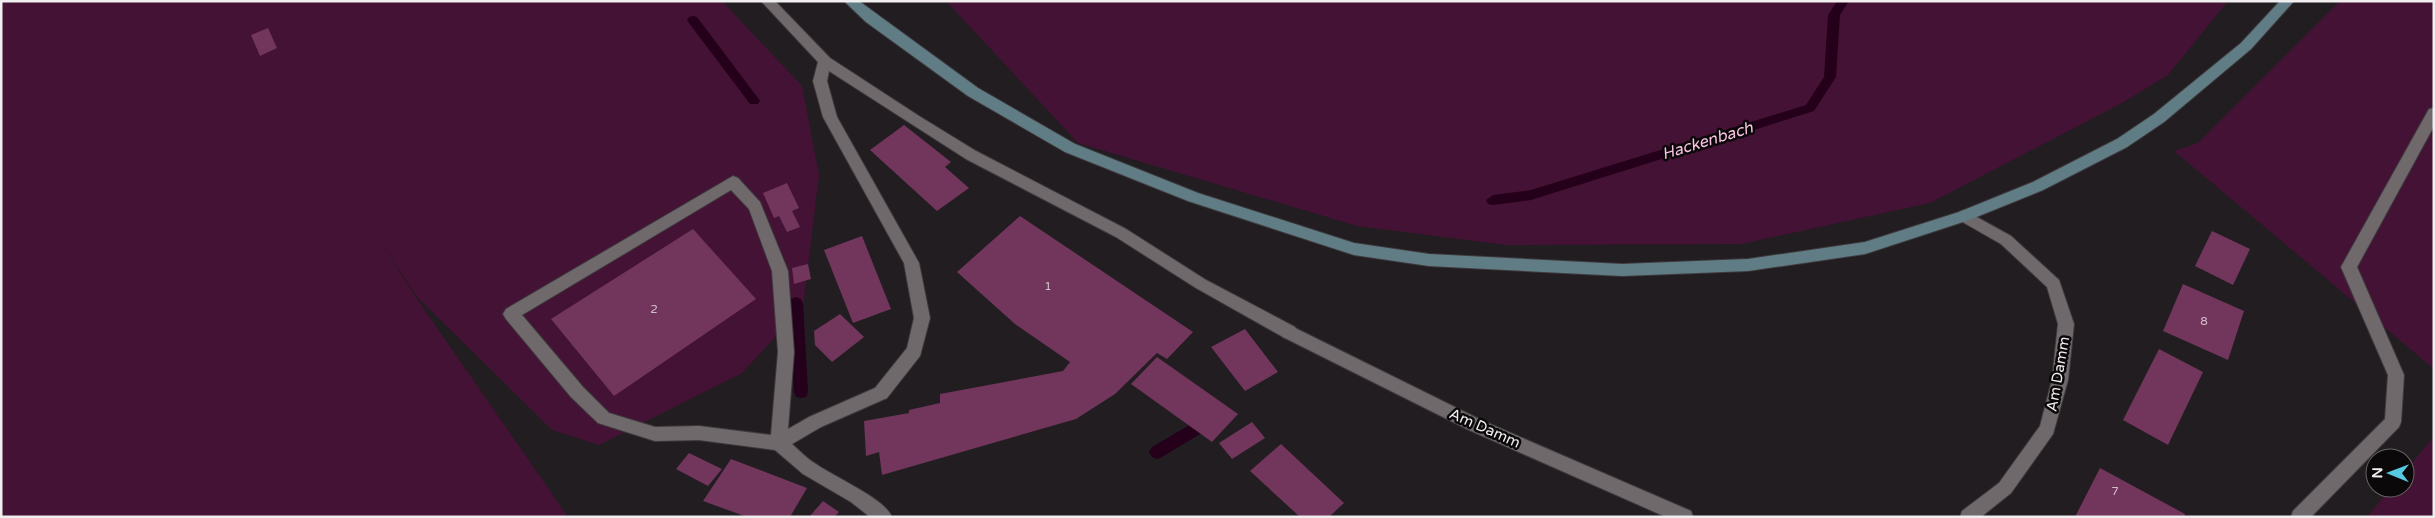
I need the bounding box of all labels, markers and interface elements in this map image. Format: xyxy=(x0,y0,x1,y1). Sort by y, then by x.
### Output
water label: Hackenbach xyxy=(1659,117,1757,164)
house number: 1 xyxy=(1044,279,1052,293)
house number: 2 xyxy=(650,302,658,316)
house number: 8 xyxy=(2200,314,2208,328)
street label: Am Damm xyxy=(2043,335,2073,413)
street label: Am Damm xyxy=(1447,404,1523,452)
north arrow xyxy=(2365,448,2415,498)
text: N xyxy=(2369,467,2386,479)
house number: 7 xyxy=(2111,484,2119,498)

